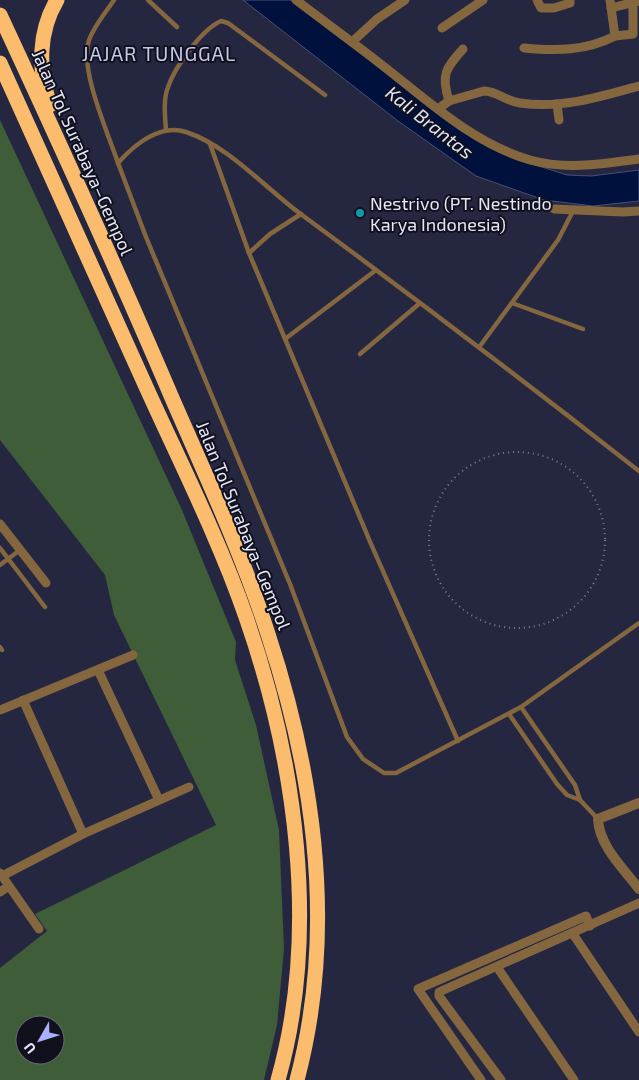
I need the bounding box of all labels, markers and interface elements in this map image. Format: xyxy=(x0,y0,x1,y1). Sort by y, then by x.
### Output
district label: JAJAR TUNGGAL xyxy=(82,41,236,65)
street label: Jalan Tol Surabaya–Gempol xyxy=(28,46,139,259)
water label: Kali Brantas xyxy=(382,81,478,163)
place label: Nestrivo (PT. Nestindo Karya Indonesia) xyxy=(370,192,552,235)
marker: Nestrivo (PT. Nestindo Karya Indonesia) xyxy=(354,207,366,219)
street label: Jalan Tol Surabaya–Gempol xyxy=(192,417,296,633)
north arrow xyxy=(15,1015,65,1065)
text: U xyxy=(20,1039,39,1058)

